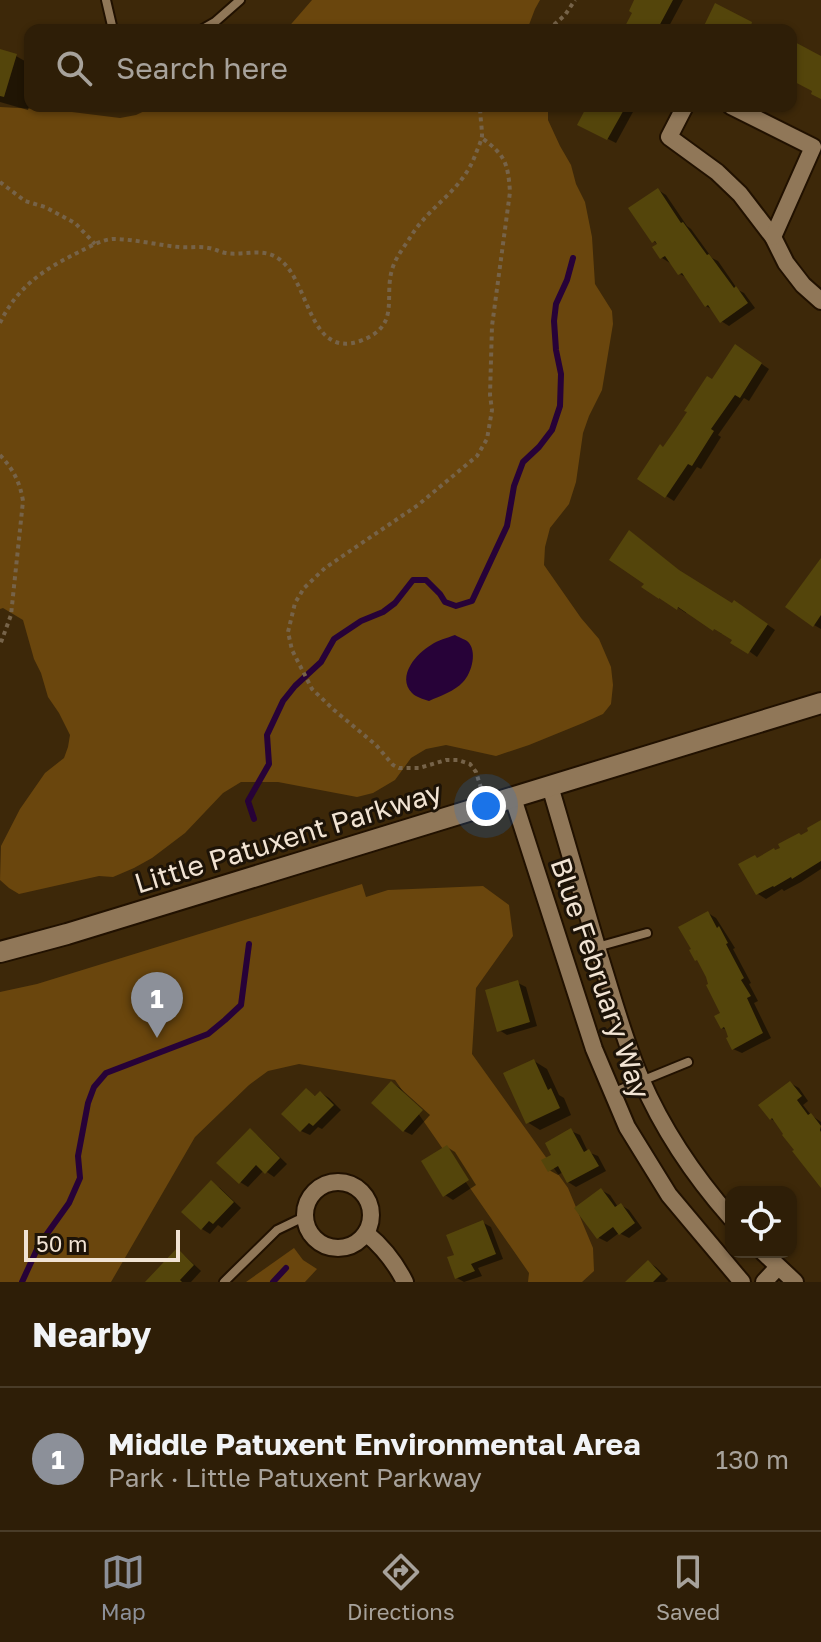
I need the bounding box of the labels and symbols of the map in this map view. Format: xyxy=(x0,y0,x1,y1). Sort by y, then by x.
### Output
street label: Little Patuxent Parkway xyxy=(130,774,446,899)
your location xyxy=(466,786,506,826)
street label: Blue February Way xyxy=(544,853,658,1103)
pin: 1 xyxy=(131,972,183,1038)
scale bar xyxy=(24,1226,180,1262)

